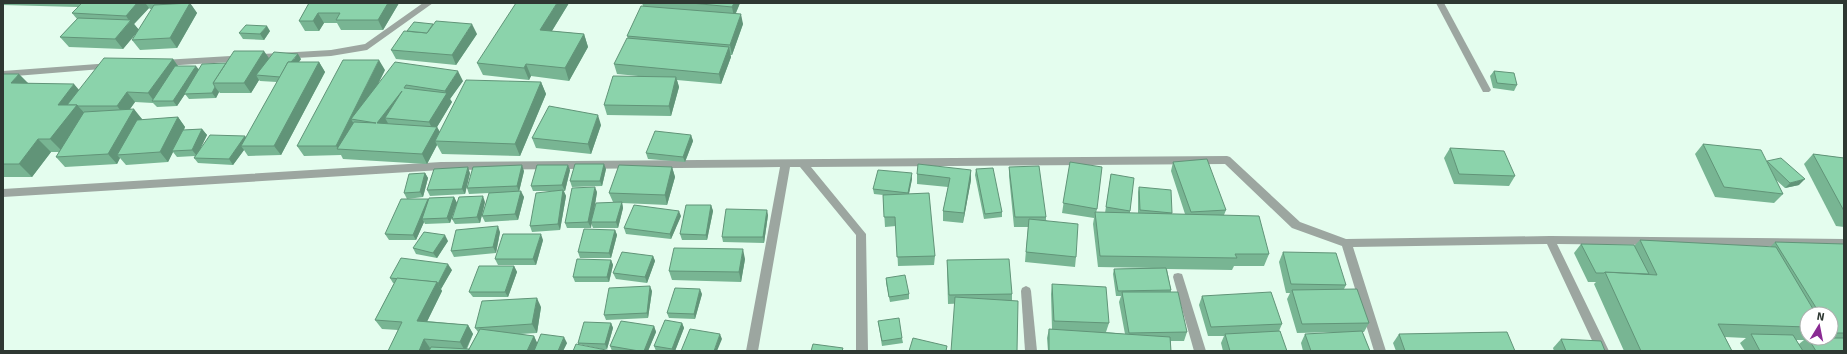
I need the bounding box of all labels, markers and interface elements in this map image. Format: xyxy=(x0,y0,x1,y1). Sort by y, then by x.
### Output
north arrow xyxy=(1799,306,1839,346)
text: N xyxy=(1816,310,1826,324)

